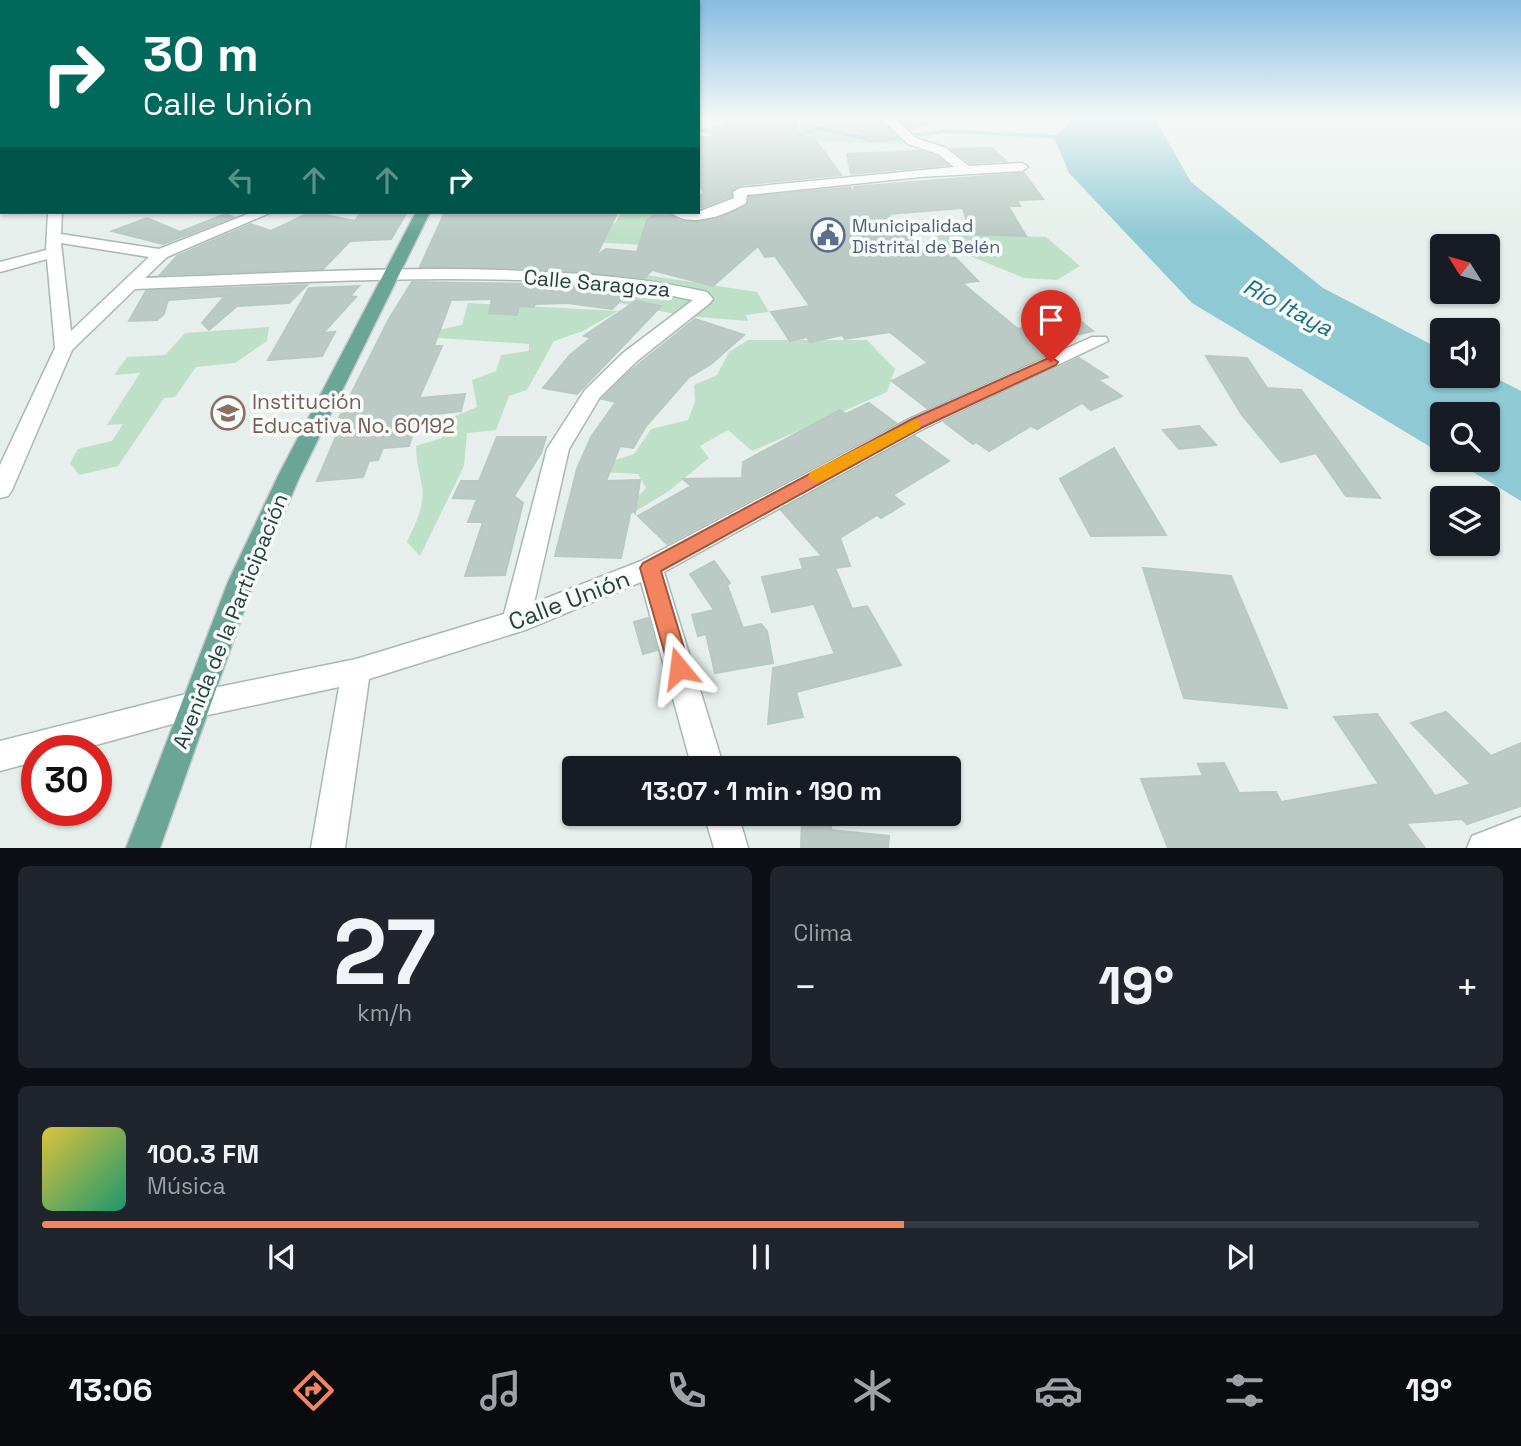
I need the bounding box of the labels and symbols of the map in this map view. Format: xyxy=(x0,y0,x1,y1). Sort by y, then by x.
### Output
place label: Municipalidad Distrital de Belén xyxy=(852,214,1000,258)
public building icon: Municipalidad Distrital de Belén xyxy=(809,216,847,254)
north arrow xyxy=(1430,234,1500,304)
street label: Calle Saragoza xyxy=(523,263,671,303)
water label: Río Itaya xyxy=(1238,271,1338,343)
pin xyxy=(1021,290,1081,362)
place label: Institución Educativa No. 60192 xyxy=(252,388,455,439)
school or university icon: Institución Educativa No. 60192 xyxy=(209,394,247,432)
street label: Avenida de la Participación xyxy=(166,489,294,753)
street label: Calle Unión xyxy=(504,563,634,637)
position arrow xyxy=(642,631,716,705)
speed limit sign: 30 xyxy=(21,735,112,826)

